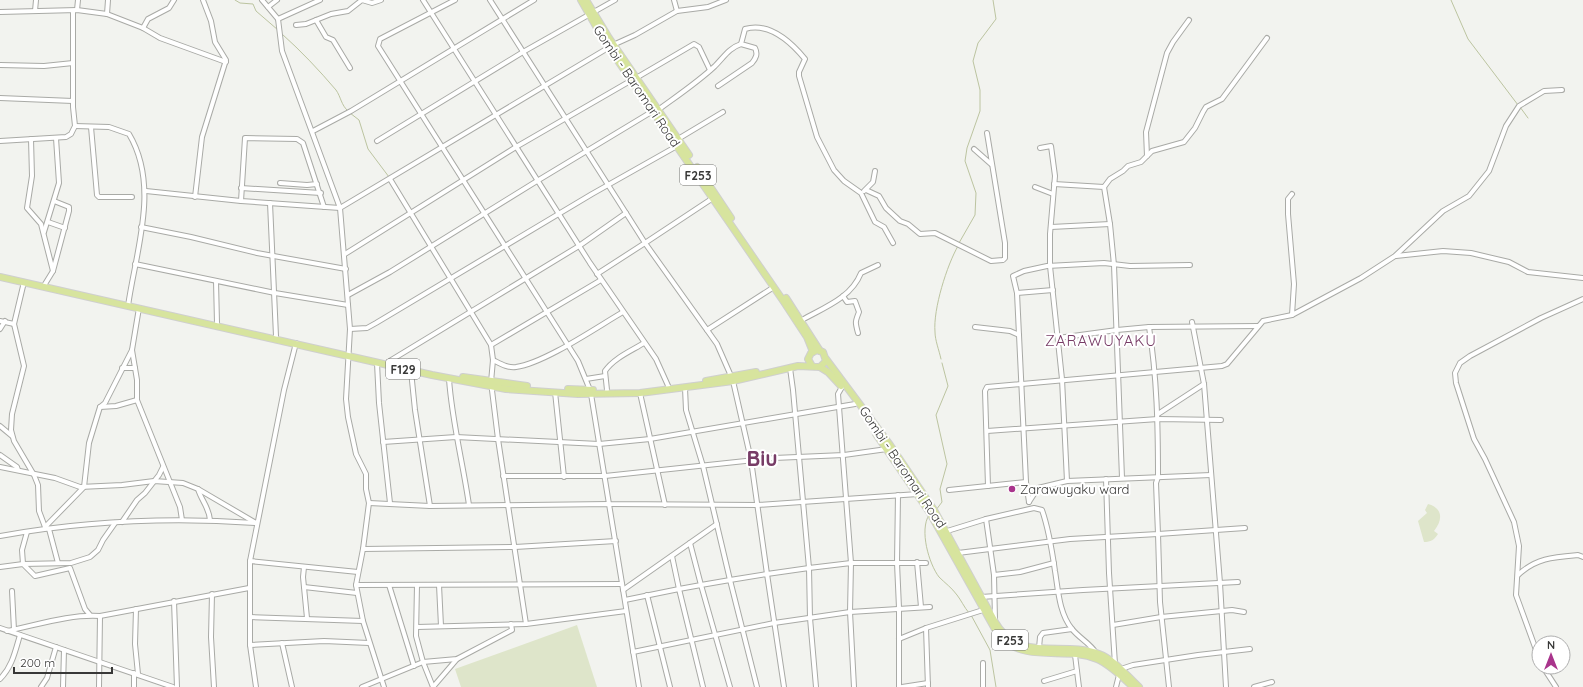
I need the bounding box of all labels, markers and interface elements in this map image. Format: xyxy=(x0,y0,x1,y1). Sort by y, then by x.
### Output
street label: Gombi - Baromari Road xyxy=(590,22,684,150)
road number: F253 xyxy=(680,165,716,185)
district label: ZARAWUYAKU xyxy=(1045,331,1157,350)
road number: F129 xyxy=(386,359,420,379)
street label: Gombi - Baromari Road xyxy=(856,403,950,531)
district label: Biu xyxy=(746,445,778,471)
place label: Zarawuyaku ward xyxy=(1020,481,1129,497)
marker: Zarawuyaku ward xyxy=(1007,484,1017,494)
road number: F253 xyxy=(992,630,1028,650)
north arrow xyxy=(1531,635,1571,675)
text: N xyxy=(1547,638,1555,652)
scale bar xyxy=(14,649,112,675)
text: 200 m xyxy=(20,655,55,670)

